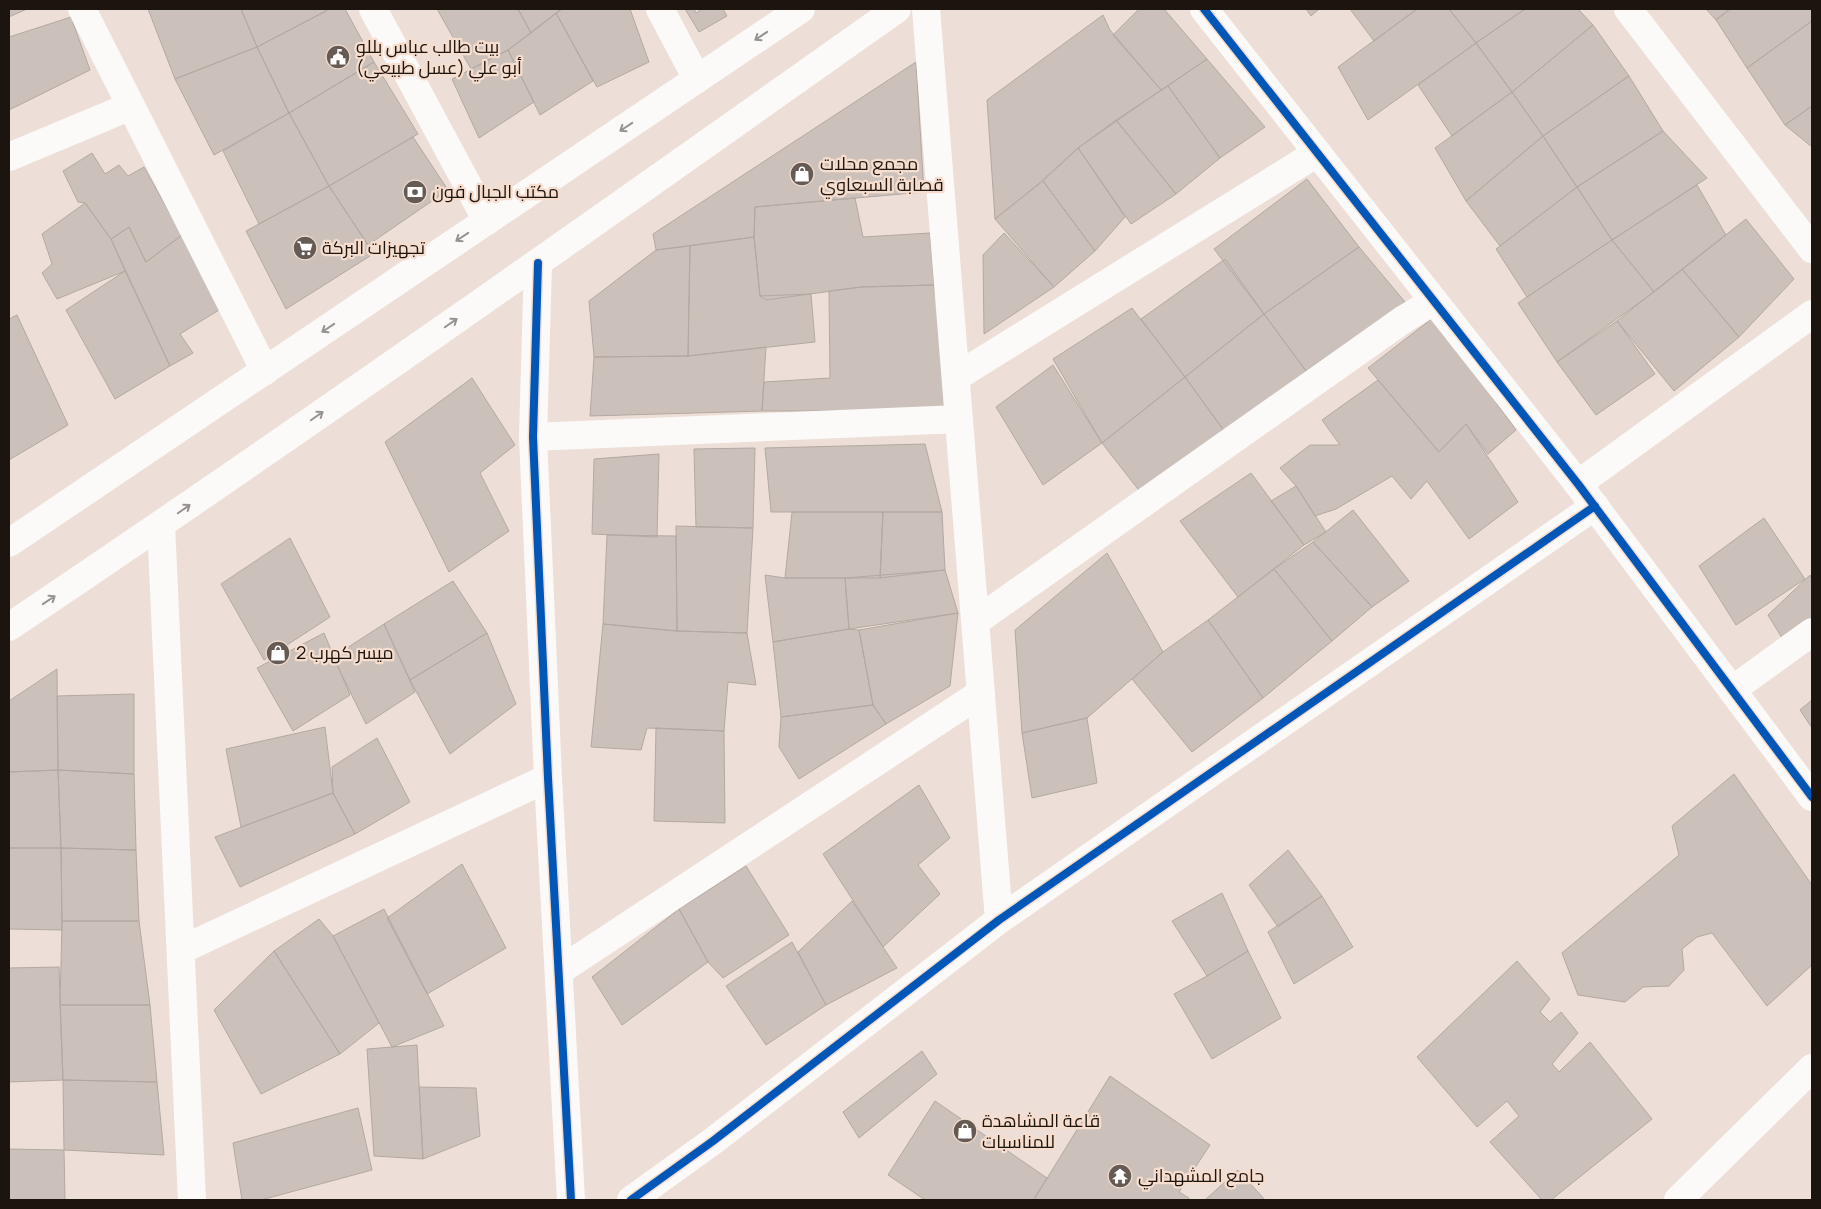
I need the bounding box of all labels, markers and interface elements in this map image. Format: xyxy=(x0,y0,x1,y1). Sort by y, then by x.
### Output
one-way arrow xyxy=(754,31,768,41)
place label: بيت طالب عباس بللو أبو علي (عسل طبيعي) xyxy=(356,34,522,82)
public building icon: بيت طالب عباس بللو أبو علي (عسل طبيعي) xyxy=(325,44,351,70)
one-way arrow xyxy=(619,122,633,132)
place label: مجمع محلات قصابة السبعاوي xyxy=(820,151,944,199)
shop icon: مجمع محلات قصابة السبعاوي xyxy=(789,161,815,187)
bank icon: مكتب الجبال فون xyxy=(402,179,428,205)
place label: مكتب الجبال فون xyxy=(432,179,559,203)
one-way arrow xyxy=(456,233,470,243)
supermarket icon: تجهيزات البركة xyxy=(292,235,318,261)
place label: تجهيزات البركة xyxy=(322,235,425,259)
one-way arrow xyxy=(443,318,457,328)
one-way arrow xyxy=(321,323,335,333)
one-way arrow xyxy=(310,411,324,421)
one-way arrow xyxy=(177,504,191,514)
one-way arrow xyxy=(42,595,56,605)
shop icon: ميسر كهرب 2 xyxy=(265,640,291,666)
place label: ميسر كهرب 2 xyxy=(296,640,394,664)
place label: قاعة المشاهدة للمناسبات xyxy=(982,1108,1100,1153)
shop icon: قاعة المشاهدة للمناسبات xyxy=(952,1118,978,1144)
temple icon: جامع المشهداني xyxy=(1107,1163,1133,1189)
place label: جامع المشهداني xyxy=(1138,1163,1264,1190)

